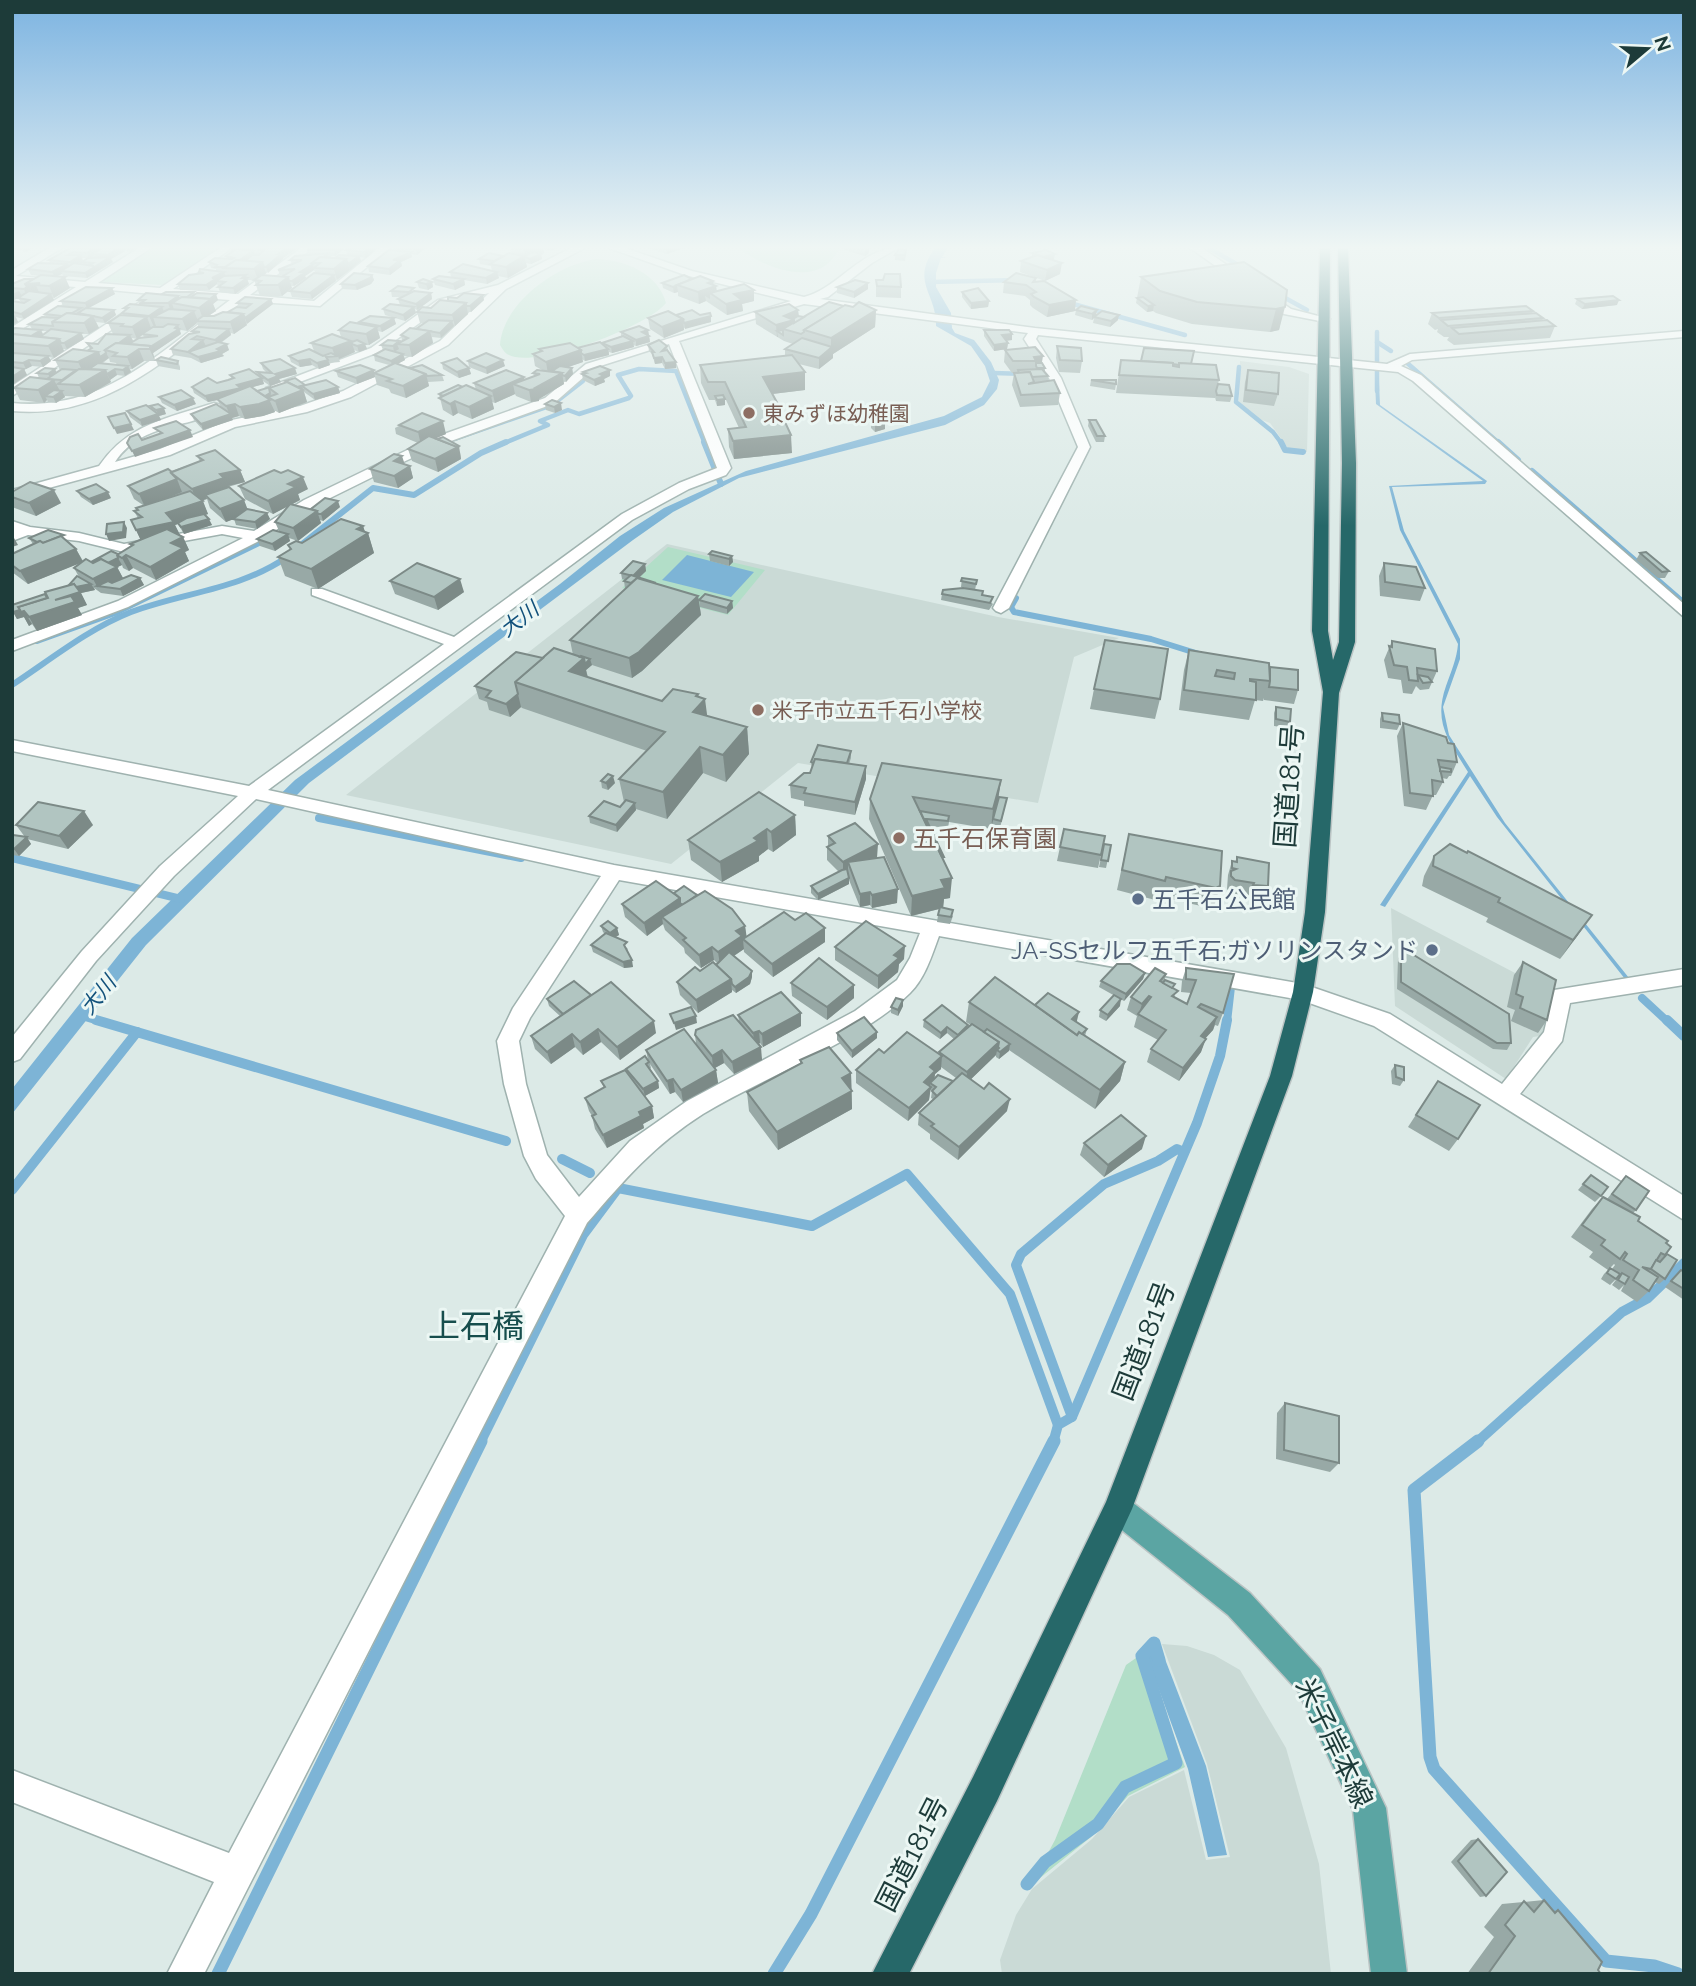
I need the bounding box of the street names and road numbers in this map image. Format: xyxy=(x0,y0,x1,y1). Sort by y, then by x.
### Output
street label: 国道181号 xyxy=(1268,723,1310,849)
street label: 国道181号 xyxy=(1106,1277,1182,1405)
street label: 米子岸本線 xyxy=(1288,1673,1380,1813)
street label: 国道181号 xyxy=(869,1791,955,1917)

